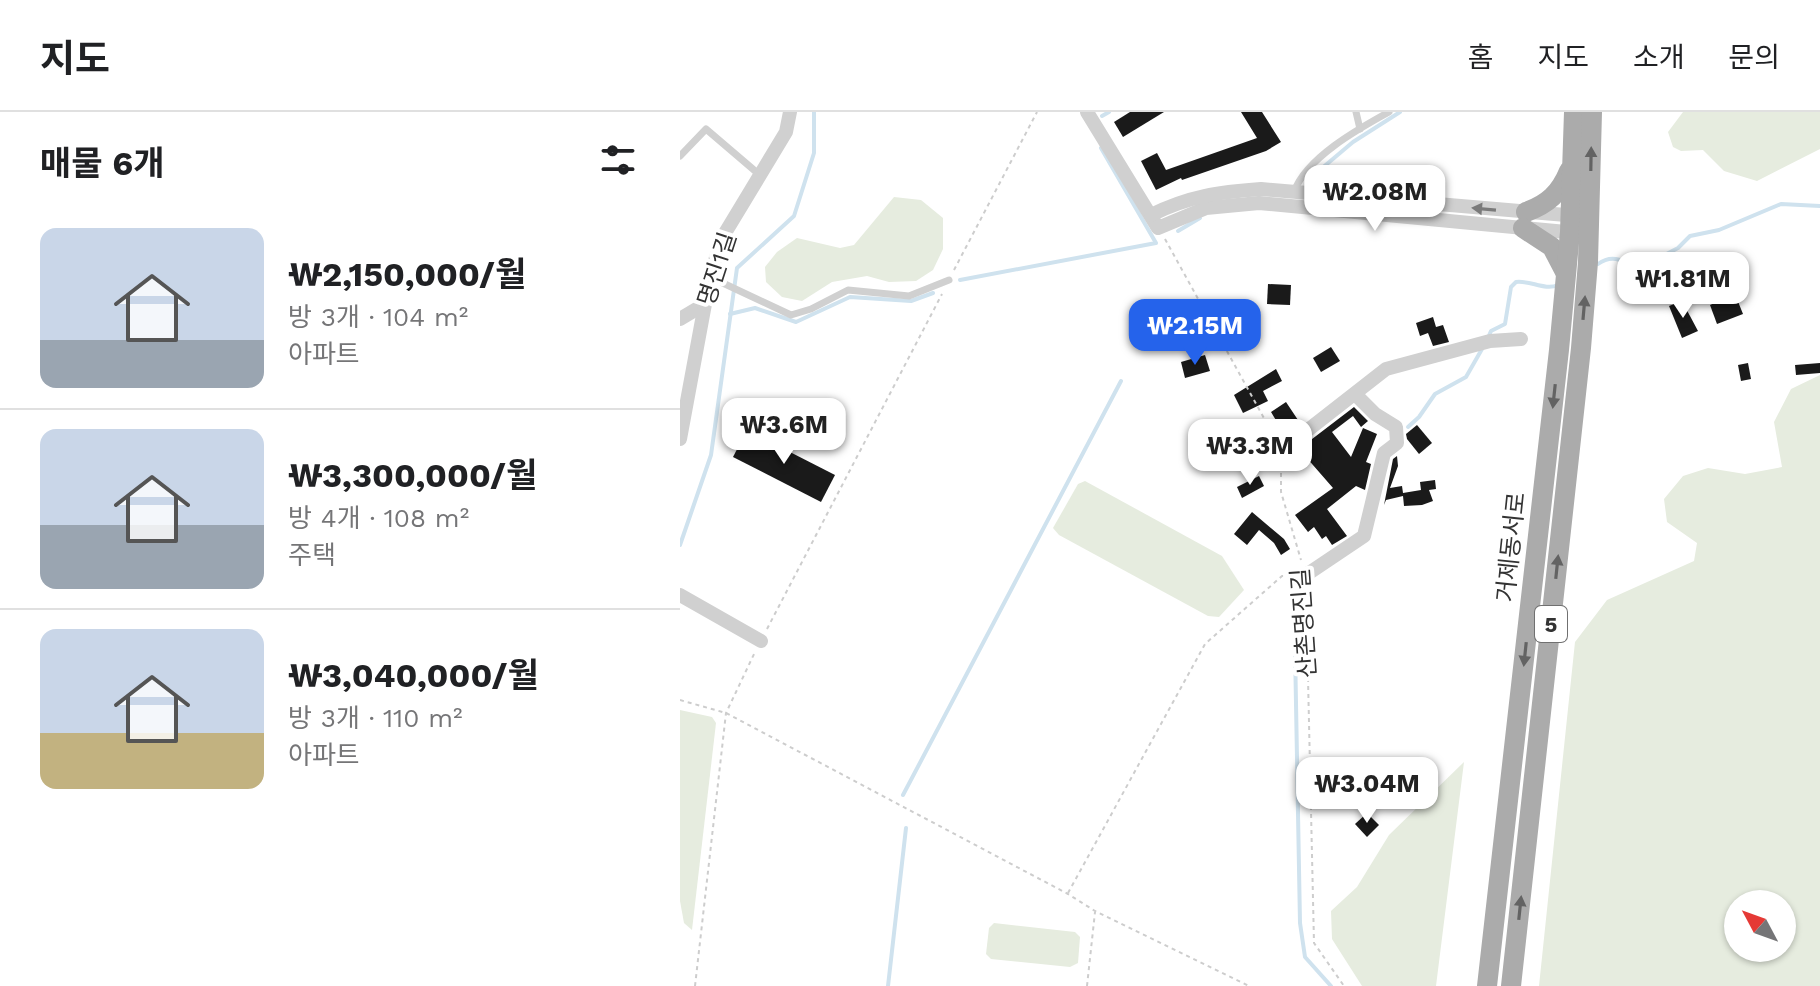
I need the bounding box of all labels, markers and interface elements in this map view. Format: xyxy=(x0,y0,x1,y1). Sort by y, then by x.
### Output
text: 지도 xyxy=(40,37,110,81)
text: 홈 xyxy=(1468,41,1493,74)
text: 지도 xyxy=(1537,41,1589,74)
text: 소개 xyxy=(1633,41,1684,74)
text: 문의 xyxy=(1728,41,1780,74)
icon: filters xyxy=(596,138,640,182)
text: 매물 6개 xyxy=(40,143,165,183)
one-way arrow xyxy=(1585,146,1598,171)
pin: ₩2.08M xyxy=(1310,165,1440,233)
text: ₩2.08M xyxy=(1322,176,1428,206)
one-way arrow xyxy=(1471,202,1496,215)
street label: 명진1길 xyxy=(692,229,742,309)
pin: ₩1.81M xyxy=(1618,252,1748,320)
text: ₩2,150,000/월 xyxy=(288,254,526,294)
icon: home xyxy=(104,260,200,356)
text: ₩1.81M xyxy=(1635,263,1731,293)
one-way arrow xyxy=(1578,295,1591,320)
pin: ₩2.15M xyxy=(1130,299,1260,367)
text: 방 3개 · 104 m² xyxy=(288,302,468,332)
text: ₩2.15M xyxy=(1147,310,1243,340)
text: 아파트 xyxy=(288,339,360,369)
one-way arrow xyxy=(1547,384,1560,409)
pin: ₩3.6M xyxy=(728,398,840,466)
text: ₩3.6M xyxy=(740,409,828,439)
pin: ₩3.3M xyxy=(1194,419,1306,487)
text: ₩3.3M xyxy=(1206,430,1294,460)
text: ₩3,300,000/월 xyxy=(288,455,537,495)
icon: home xyxy=(104,461,200,557)
street label: 거제동서로 xyxy=(1491,491,1531,603)
text: 방 4개 · 108 m² xyxy=(288,503,469,533)
text: 주택 xyxy=(288,540,336,570)
one-way arrow xyxy=(1551,554,1564,579)
street label: 산촌명진길 xyxy=(1286,567,1322,679)
road number: 5 xyxy=(1535,606,1567,642)
one-way arrow xyxy=(1518,642,1531,667)
text: ₩3,040,000/월 xyxy=(288,655,539,695)
icon: home xyxy=(104,661,200,757)
text: 방 3개 · 110 m² xyxy=(288,703,463,733)
text: 아파트 xyxy=(288,740,360,770)
pin: ₩3.04M xyxy=(1302,757,1432,825)
text: ₩3.04M xyxy=(1314,768,1420,798)
north arrow xyxy=(1724,890,1796,962)
map controls xyxy=(1724,890,1796,962)
one-way arrow xyxy=(1513,896,1526,921)

